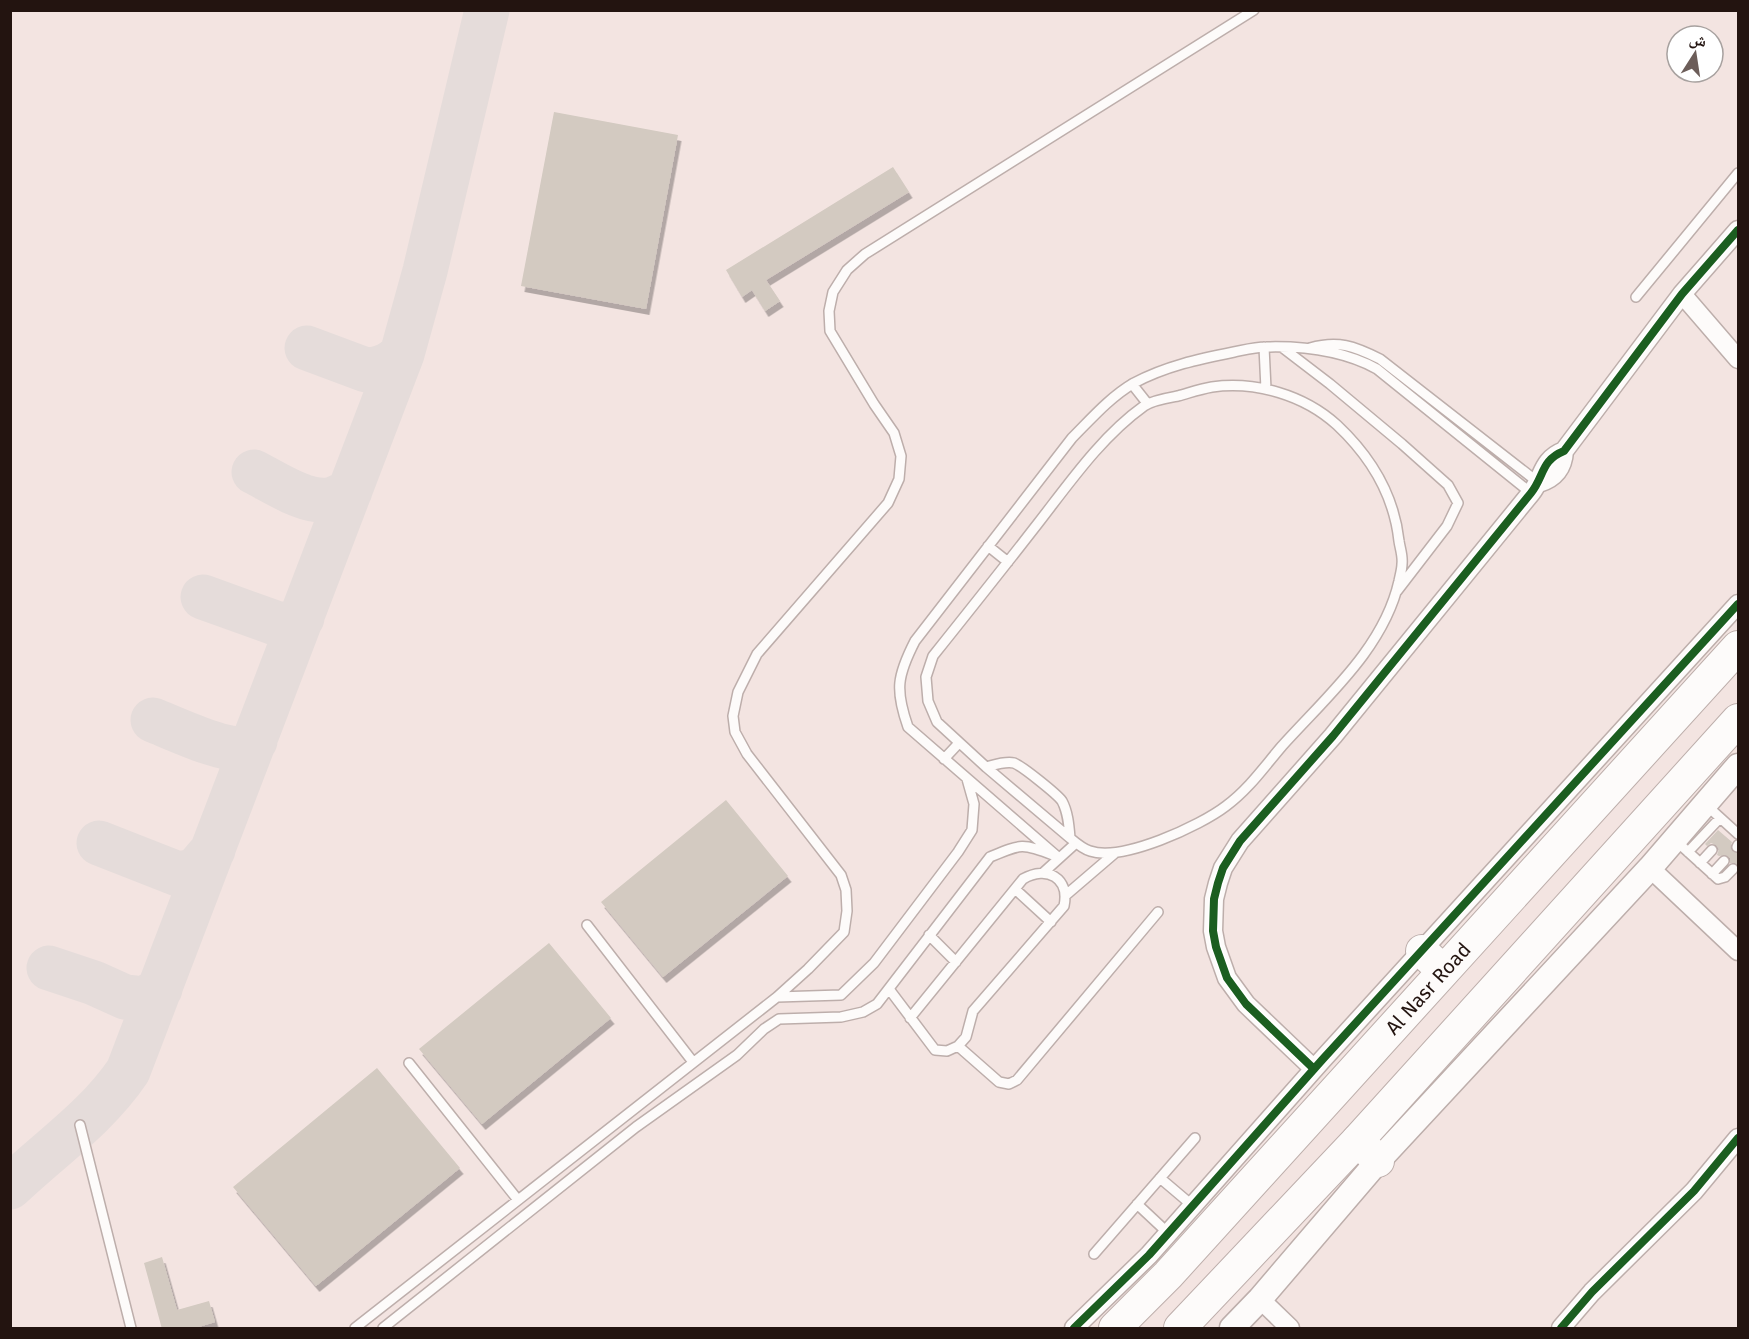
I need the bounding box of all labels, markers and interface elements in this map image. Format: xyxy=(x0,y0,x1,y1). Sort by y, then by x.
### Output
north arrow xyxy=(1665,24,1725,84)
text: ش xyxy=(1688,29,1708,51)
street label: Al Nasr Road xyxy=(1380,938,1476,1039)

